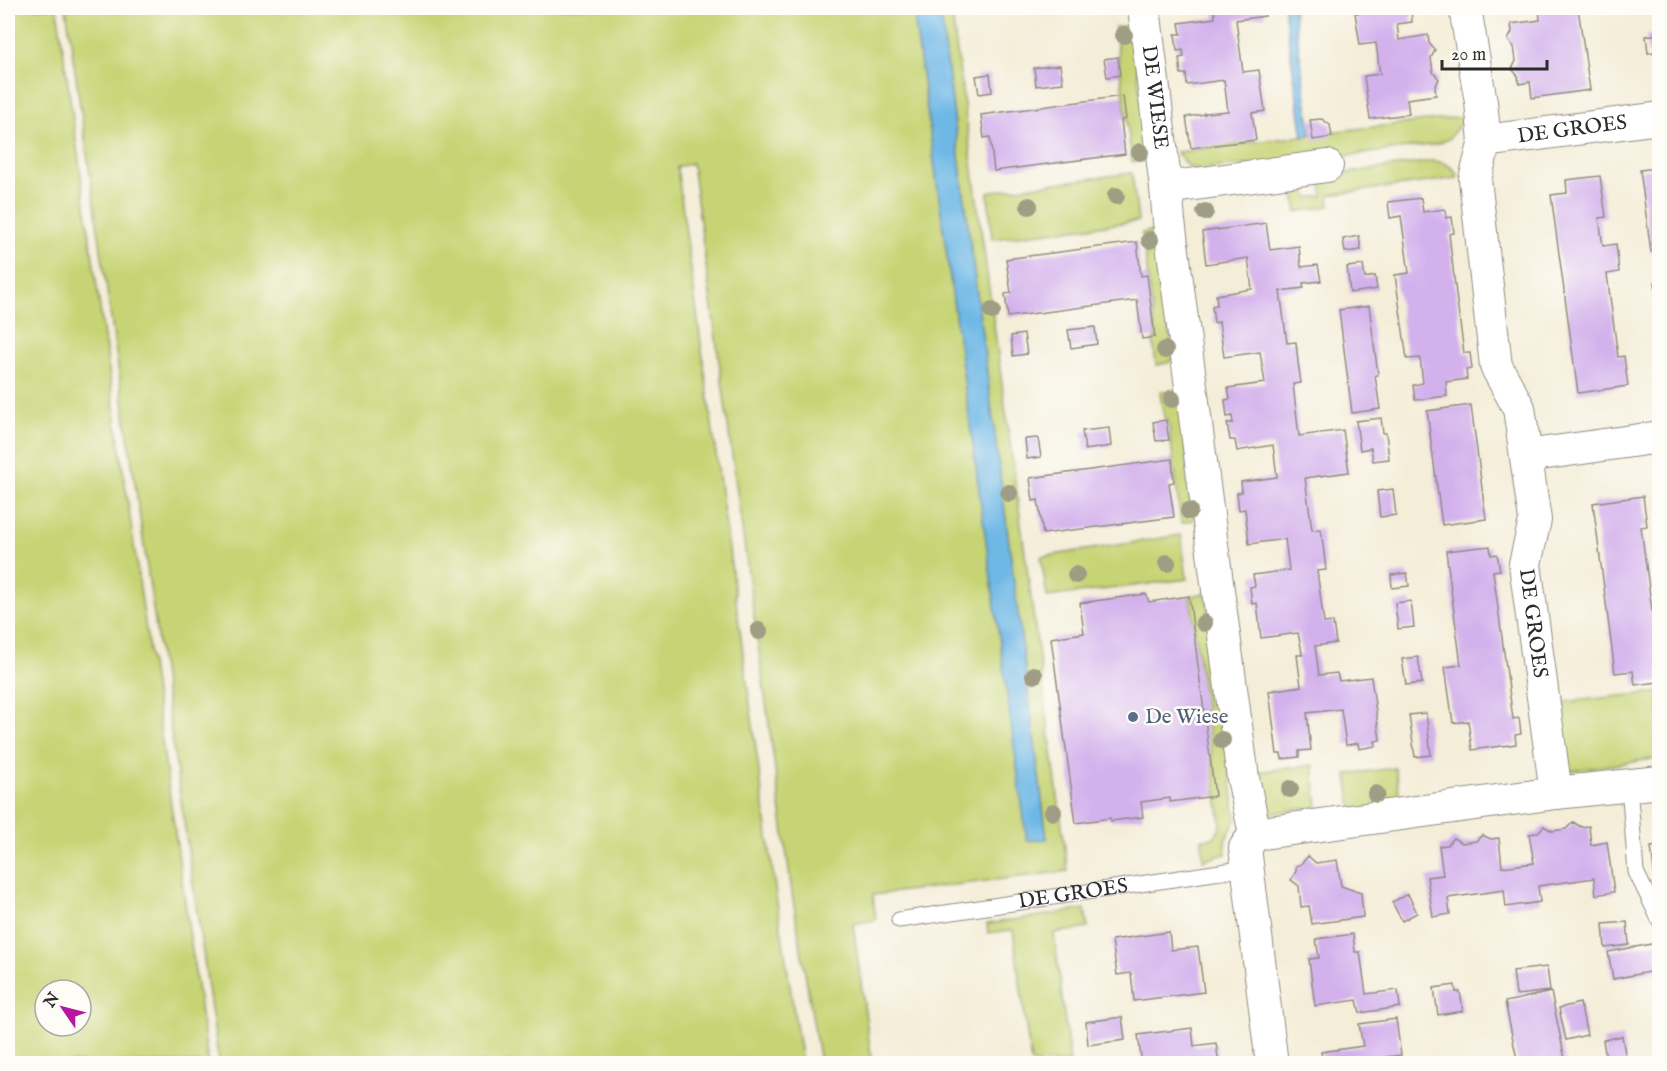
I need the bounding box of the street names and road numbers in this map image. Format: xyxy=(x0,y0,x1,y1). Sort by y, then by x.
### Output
street label: DE WIESE xyxy=(1135,44,1175,151)
street label: DE GROES xyxy=(1516,109,1629,150)
street label: DE GROES xyxy=(1512,567,1554,680)
street label: DE GROES xyxy=(1016,872,1130,915)

